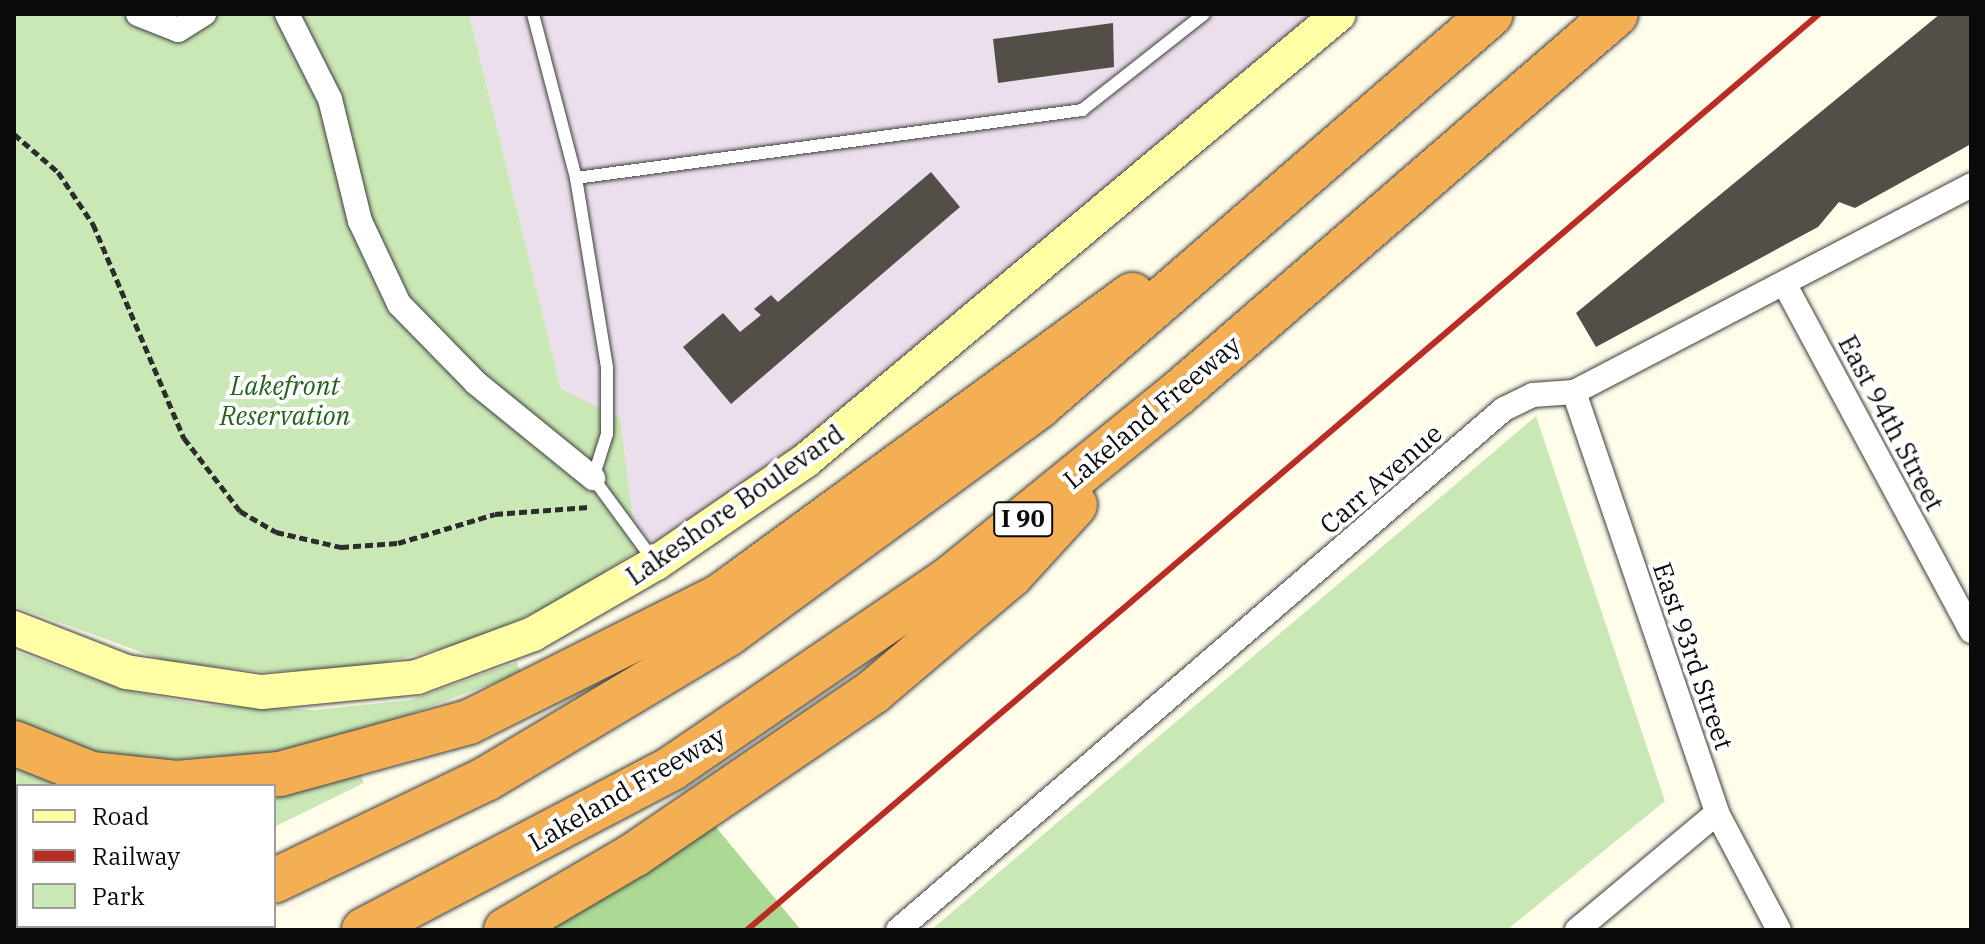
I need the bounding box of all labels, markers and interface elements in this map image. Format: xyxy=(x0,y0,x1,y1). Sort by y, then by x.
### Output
street label: Lakeland Freeway xyxy=(1057,329,1247,495)
street label: East 94th Street xyxy=(1832,330,1950,516)
park label: Lakefront Reservation xyxy=(220,370,350,432)
street label: Lakeshore Boulevard xyxy=(620,418,850,592)
street label: Carr Avenue xyxy=(1314,418,1448,540)
road number: I 90 xyxy=(993,499,1053,539)
street label: East 93rd Street xyxy=(1646,558,1740,754)
street label: Lakeland Freeway xyxy=(523,720,731,858)
legend xyxy=(16,784,276,928)
text: Road xyxy=(92,800,149,832)
text: Railway xyxy=(92,840,180,872)
text: Park xyxy=(92,880,144,912)

